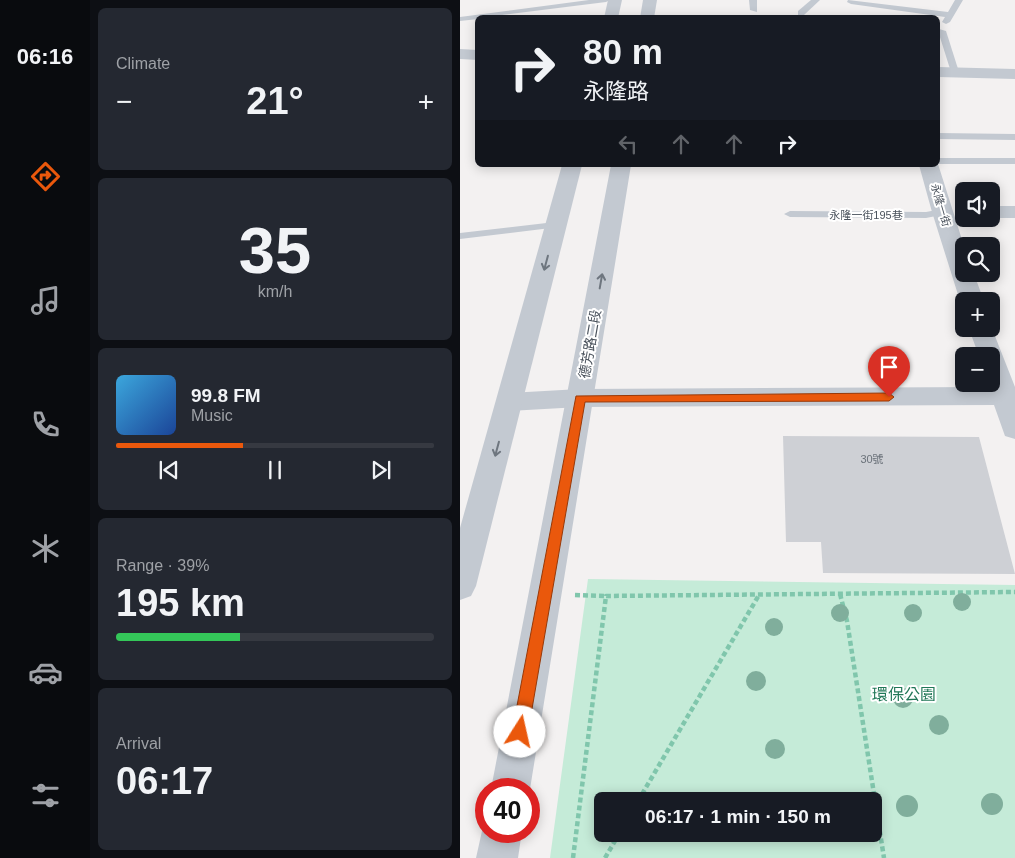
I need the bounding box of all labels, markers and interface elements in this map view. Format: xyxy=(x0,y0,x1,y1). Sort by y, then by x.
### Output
text: 80 m xyxy=(583,32,663,71)
icon: right xyxy=(500,35,565,100)
text: 06:16 xyxy=(17,44,73,69)
text: Climate xyxy=(116,55,170,72)
text: 永隆路 xyxy=(583,79,649,104)
text: 21° xyxy=(246,80,304,122)
text: − xyxy=(116,86,132,117)
text: + xyxy=(418,86,434,117)
icon: left xyxy=(614,130,642,158)
icon: ahead xyxy=(667,130,695,158)
icon: ahead xyxy=(720,130,748,158)
icon: right xyxy=(773,130,801,158)
icon: directions xyxy=(28,159,63,194)
street label: 永隆一街 xyxy=(929,182,953,228)
map controls xyxy=(955,182,1000,392)
button: sound xyxy=(955,182,1000,227)
street label: 永隆一街195巷 xyxy=(829,209,903,221)
text: 35 xyxy=(239,214,311,287)
button: search xyxy=(955,237,1000,282)
one-way arrow xyxy=(540,254,550,270)
one-way arrow xyxy=(596,274,606,290)
icon: music xyxy=(28,283,63,318)
text: km/h xyxy=(258,283,292,300)
button: + xyxy=(955,292,1000,337)
street label: 德芳路二段 xyxy=(576,308,604,380)
pin xyxy=(868,346,910,397)
button: − xyxy=(955,347,1000,392)
icon: arrive xyxy=(875,353,903,381)
text: 99.8 FM xyxy=(191,385,261,406)
icon: phone xyxy=(28,407,63,442)
text: Music xyxy=(191,407,233,424)
one-way arrow xyxy=(491,440,501,456)
house number: 30號 xyxy=(860,453,884,465)
icon: previous xyxy=(155,456,183,484)
icon: pause xyxy=(261,456,289,484)
icon: next xyxy=(367,456,395,484)
icon: climate xyxy=(28,531,63,566)
text: Range · 39% xyxy=(116,557,209,574)
text: 195 km xyxy=(116,582,245,624)
icon: car xyxy=(28,655,63,690)
park label: 環保公園 xyxy=(872,686,936,703)
position arrow xyxy=(493,705,545,757)
text: Arrival xyxy=(116,735,161,752)
text: 06:17 xyxy=(116,760,213,802)
icon: filters xyxy=(28,778,63,813)
speed limit sign: 40 xyxy=(475,778,540,843)
text: 06:17 · 1 min · 150 m xyxy=(645,806,831,827)

